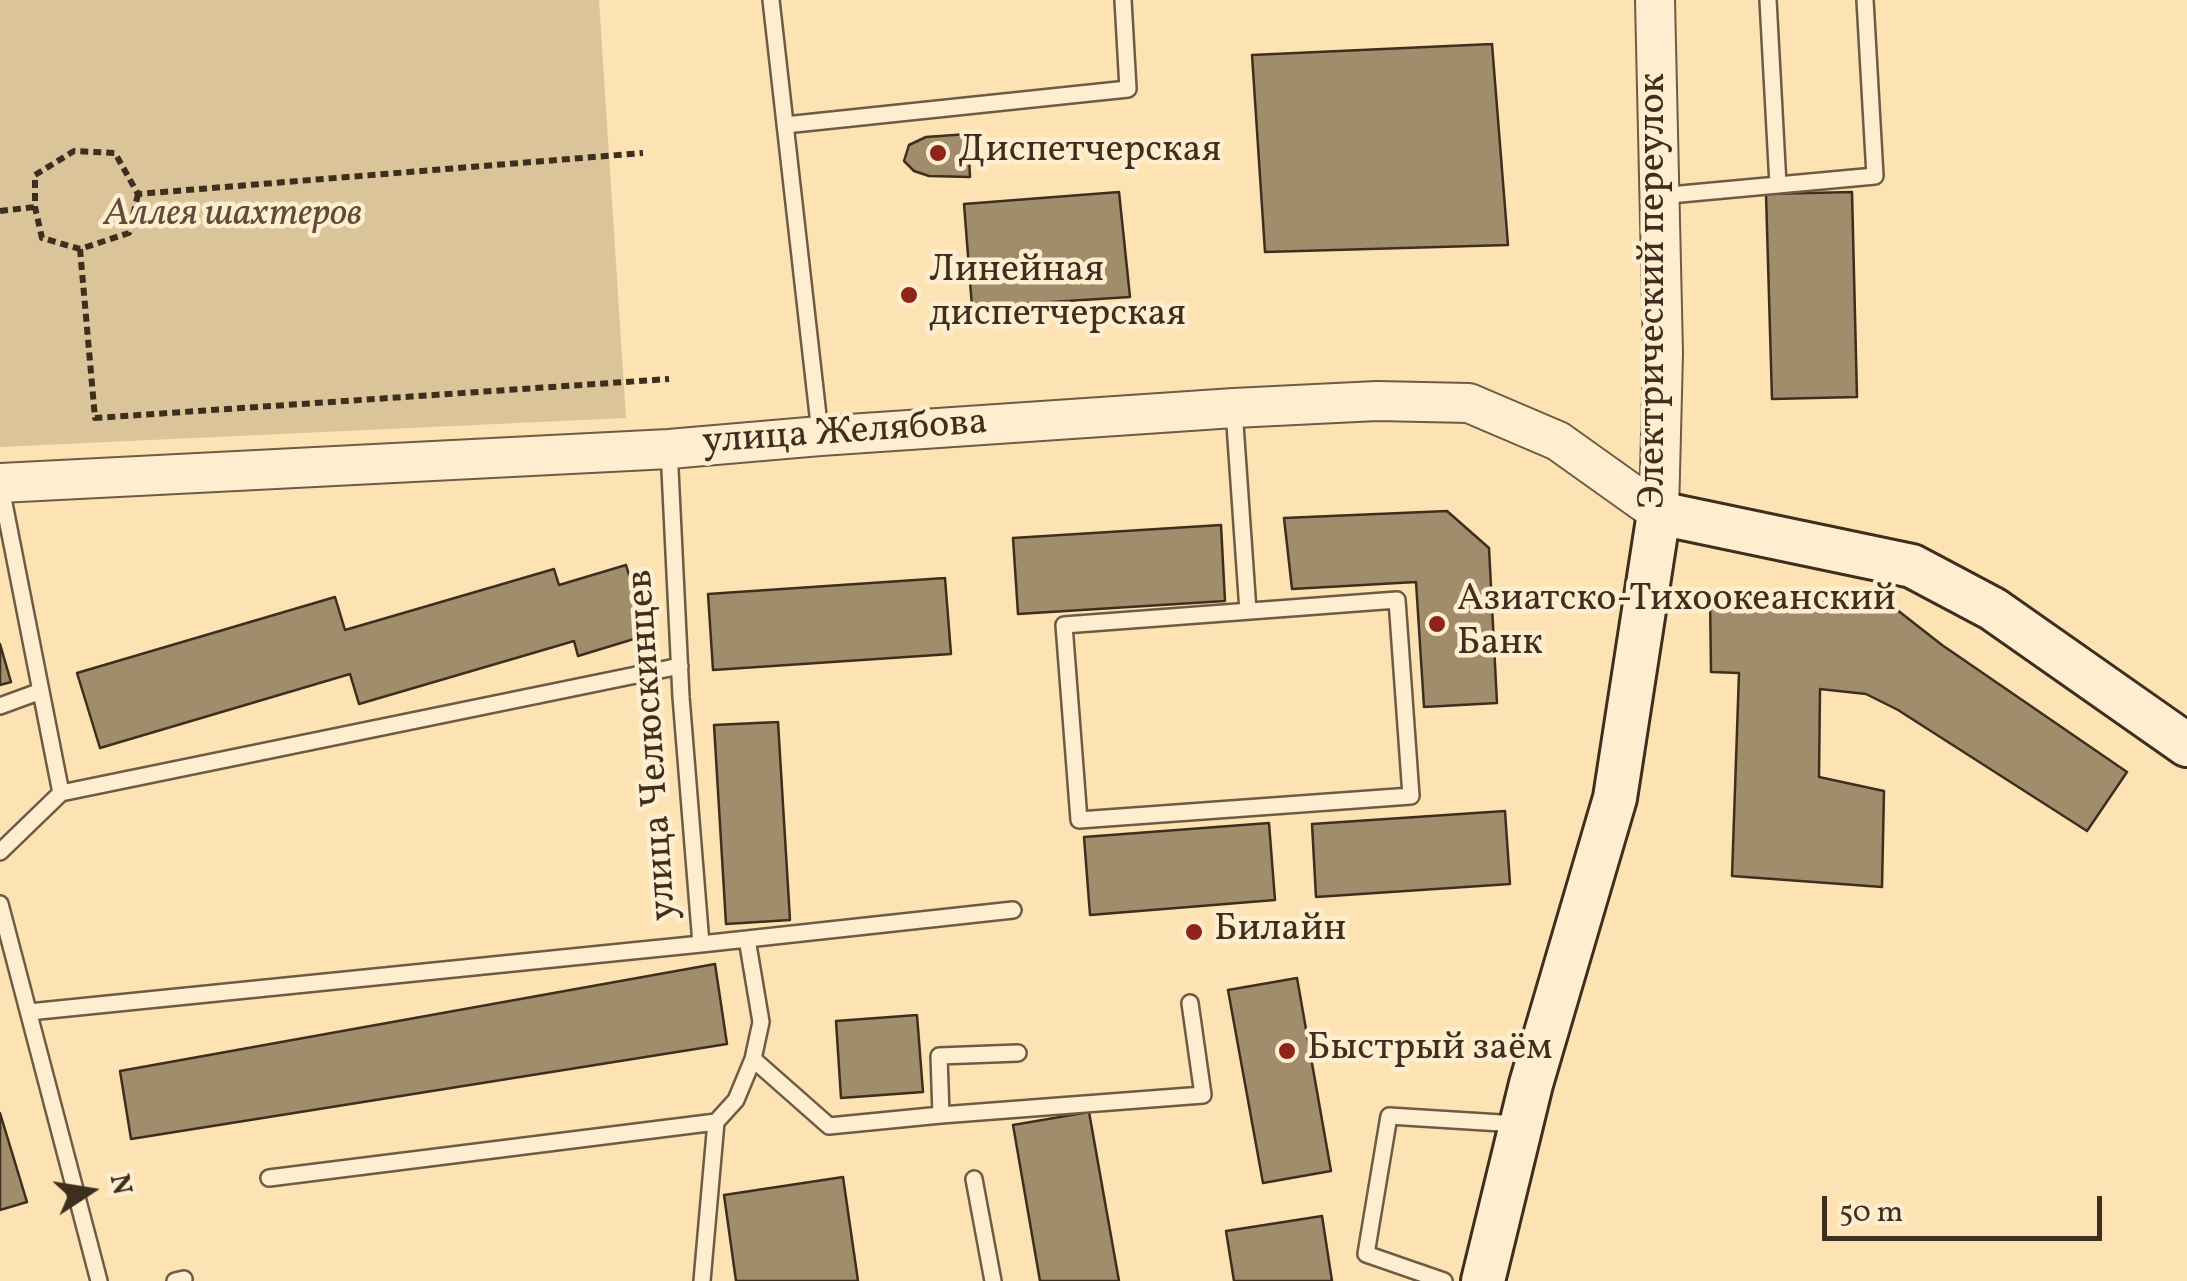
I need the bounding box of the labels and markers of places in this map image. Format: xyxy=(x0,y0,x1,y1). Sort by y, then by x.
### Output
place label: Диспетчерская xyxy=(958,130,1221,176)
marker: Диспетчерская xyxy=(927,142,949,164)
place label: Линейная диспетчерская xyxy=(929,250,1186,340)
marker: Линейная диспетчерская xyxy=(898,284,920,306)
place label: Азиатско-Тихоокеанский Банк xyxy=(1457,579,1896,668)
marker: Азиатско-Тихоокеанский Банк xyxy=(1426,613,1448,635)
place label: Билайн xyxy=(1214,909,1347,955)
marker: Билайн xyxy=(1183,921,1205,943)
place label: Быстрый заём xyxy=(1307,1028,1552,1074)
marker: Быстрый заём xyxy=(1276,1040,1298,1062)

